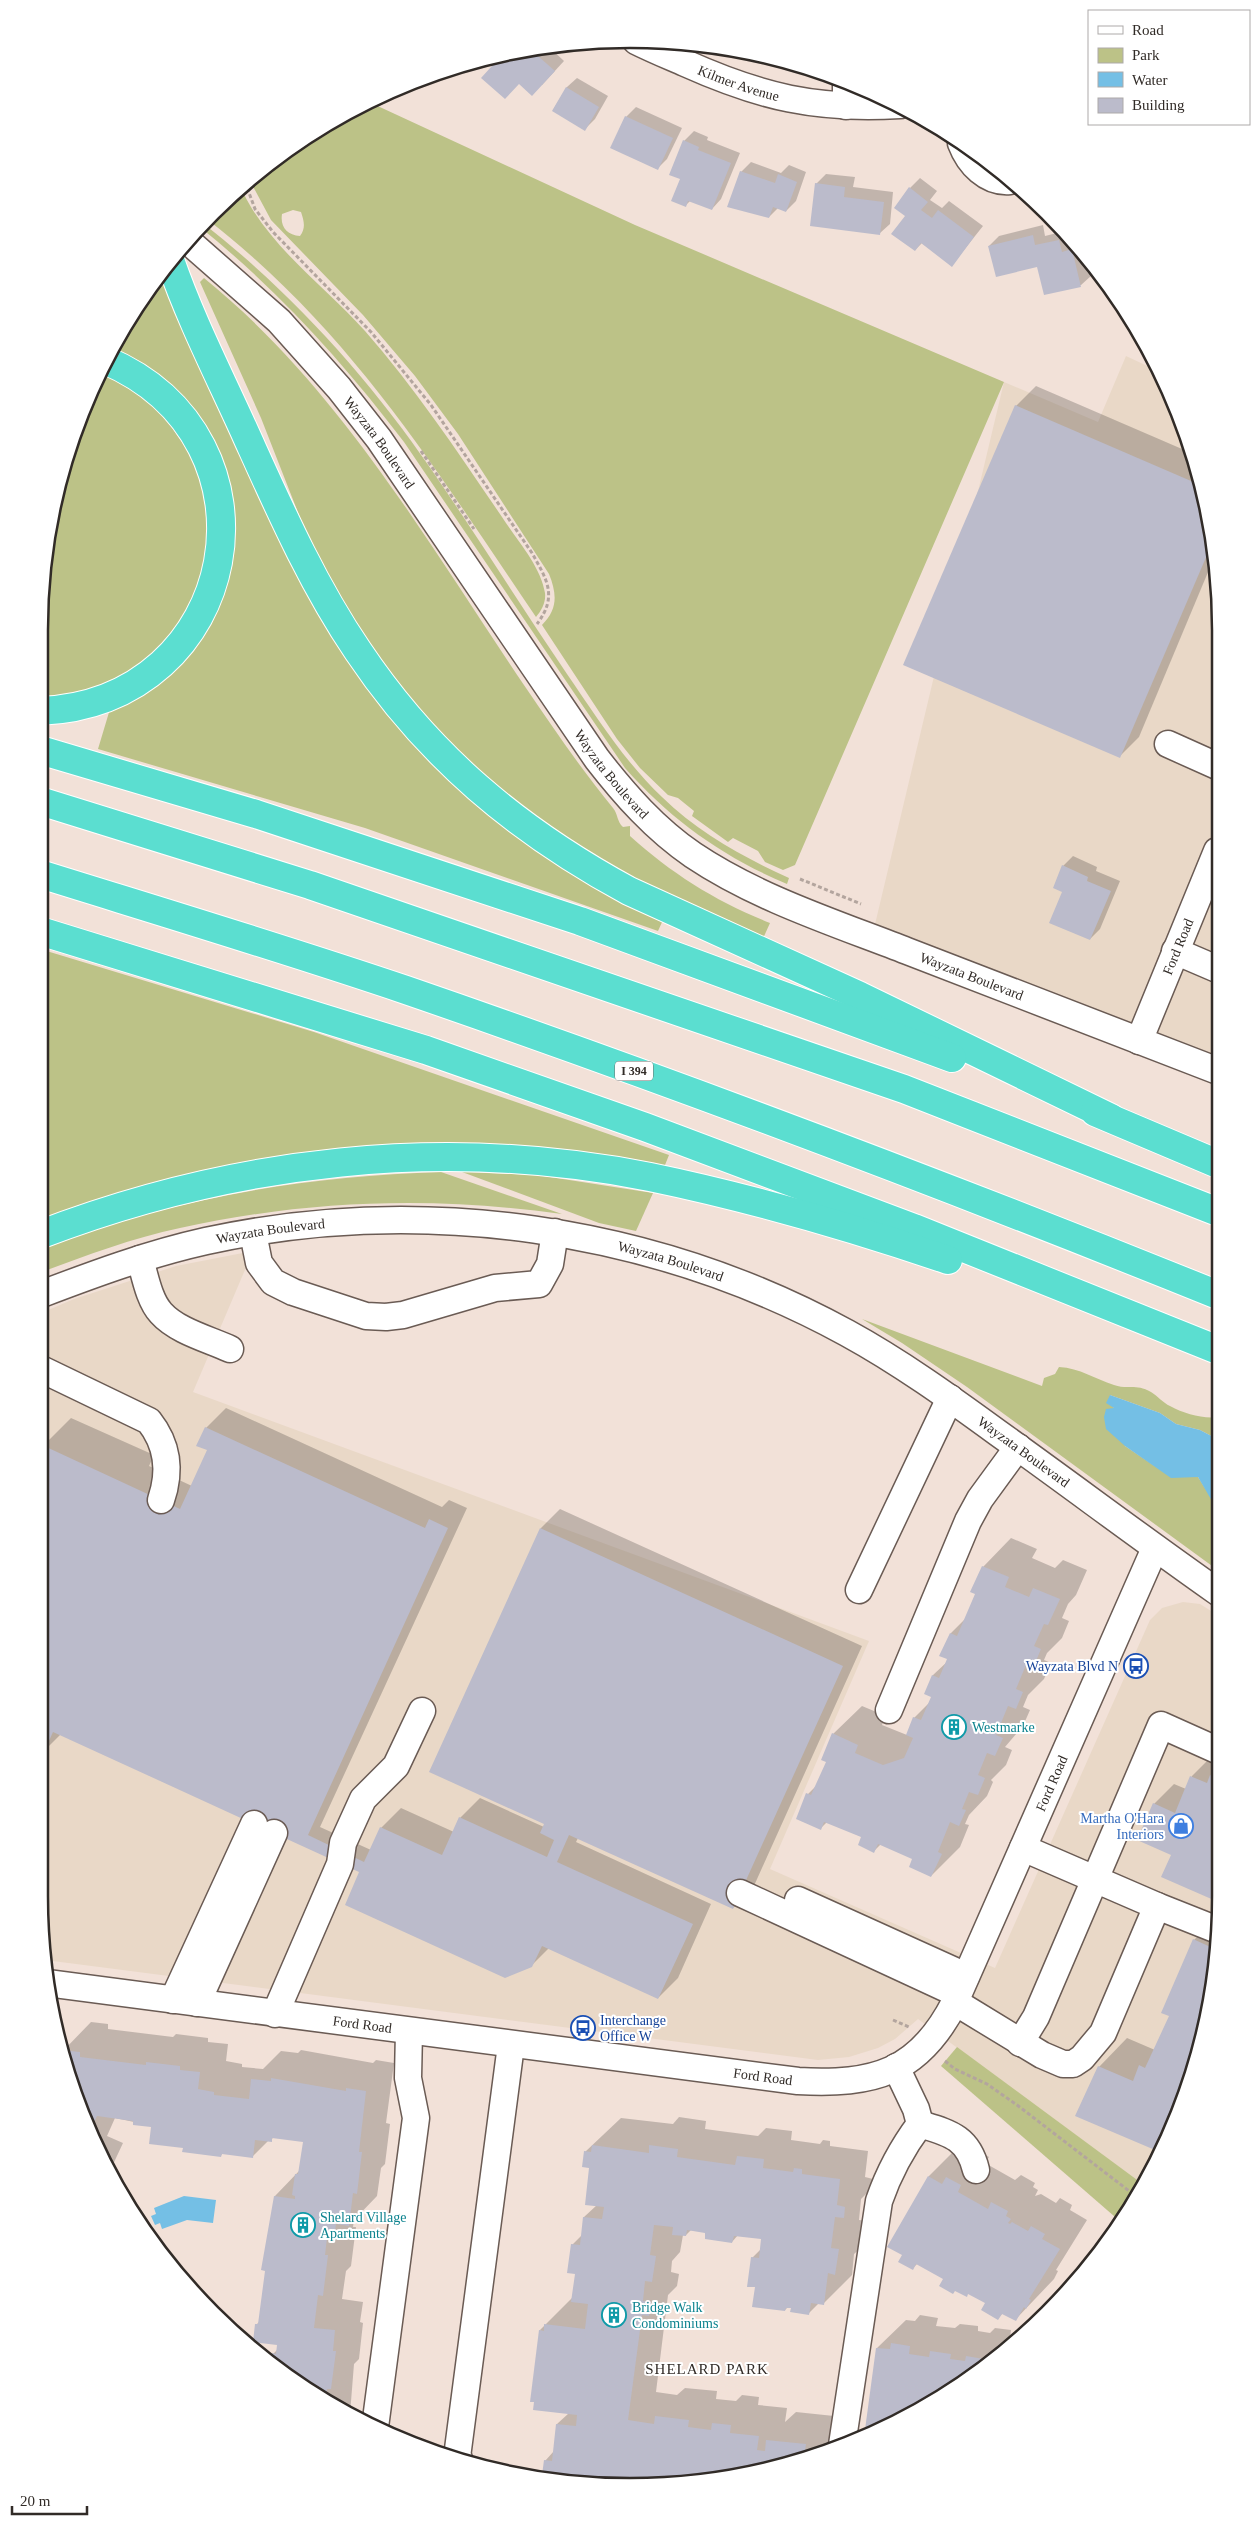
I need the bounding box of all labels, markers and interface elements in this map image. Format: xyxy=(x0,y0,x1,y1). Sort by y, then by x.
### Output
legend xyxy=(1088,10,1250,125)
text: Road xyxy=(1132,22,1164,38)
text: Park xyxy=(1132,47,1160,63)
street label: Kilmer Avenue xyxy=(696,63,781,104)
text: Water xyxy=(1132,72,1167,88)
text: Building xyxy=(1132,97,1185,113)
street label: Wayzata Boulevard xyxy=(341,394,417,491)
street label: Wayzata Boulevard xyxy=(571,727,652,822)
street label: Ford Road xyxy=(1160,916,1196,977)
street label: Wayzata Boulevard xyxy=(918,950,1025,1003)
road number: I 394 xyxy=(615,1062,653,1080)
street label: Wayzata Boulevard xyxy=(215,1216,325,1247)
street label: Wayzata Boulevard xyxy=(616,1239,725,1284)
street label: Wayzata Boulevard xyxy=(975,1414,1072,1490)
bus stop icon: Wayzata Blvd N xyxy=(1123,1653,1149,1679)
place label: Wayzata Blvd N xyxy=(1026,1659,1118,1674)
building icon: Westmarke xyxy=(941,1714,967,1740)
place label: Westmarke xyxy=(972,1720,1035,1735)
street label: Ford Road xyxy=(1033,1753,1071,1814)
place label: Martha O'Hara Interiors xyxy=(1080,1811,1165,1842)
shop icon: Martha O'Hara Interiors xyxy=(1168,1813,1194,1839)
street label: Ford Road xyxy=(332,2013,393,2036)
place label: Interchange Office W xyxy=(600,2013,666,2044)
bus stop icon: Interchange Office W xyxy=(570,2015,596,2041)
street label: Ford Road xyxy=(732,2066,793,2088)
place label: Shelard Village Apartments xyxy=(320,2210,406,2241)
building icon: Shelard Village Apartments xyxy=(290,2212,316,2238)
place label: Bridge Walk Condominiums xyxy=(632,2300,718,2331)
building icon: Bridge Walk Condominiums xyxy=(601,2302,627,2328)
district label: SHELARD PARK xyxy=(645,2361,769,2377)
scale bar xyxy=(12,2484,88,2516)
text: 20 m xyxy=(20,2493,51,2509)

